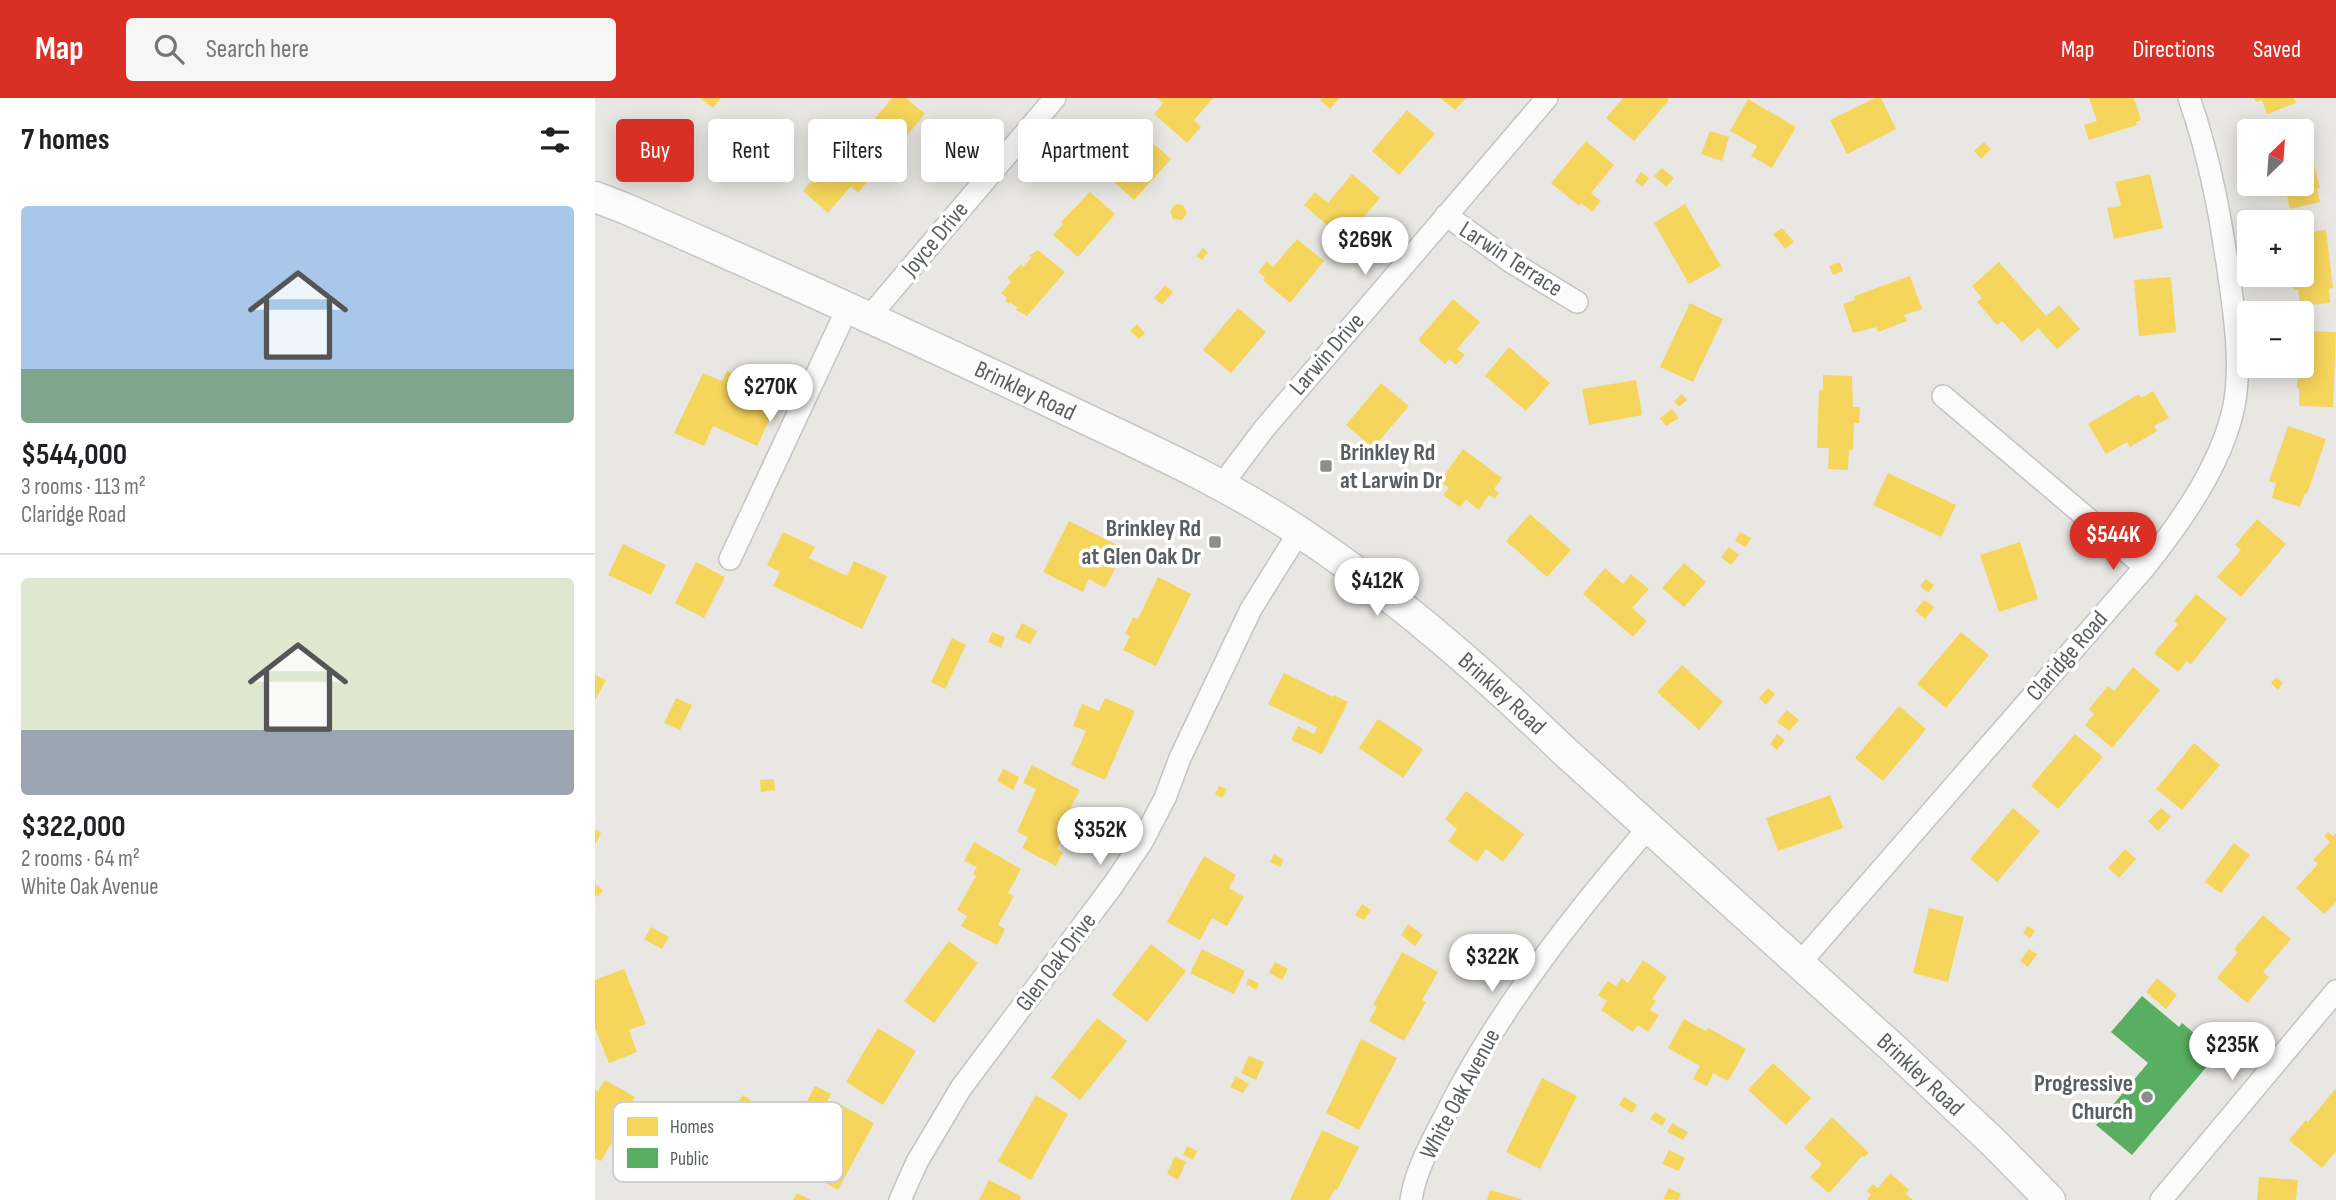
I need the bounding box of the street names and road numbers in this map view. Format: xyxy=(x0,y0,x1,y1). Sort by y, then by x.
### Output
street label: Joyce Drive xyxy=(895,196,975,283)
street label: Larwin Terrace xyxy=(1454,215,1568,303)
street label: Larwin Drive xyxy=(1283,307,1371,401)
street label: Brinkley Road xyxy=(970,354,1081,427)
street label: Claridge Road xyxy=(2020,605,2114,707)
street label: Brinkley Road xyxy=(1453,646,1552,740)
street label: Glen Oak Drive xyxy=(1010,907,1102,1017)
street label: White Oak Avenue xyxy=(1414,1024,1506,1164)
street label: Brinkley Road xyxy=(1871,1026,1970,1122)

